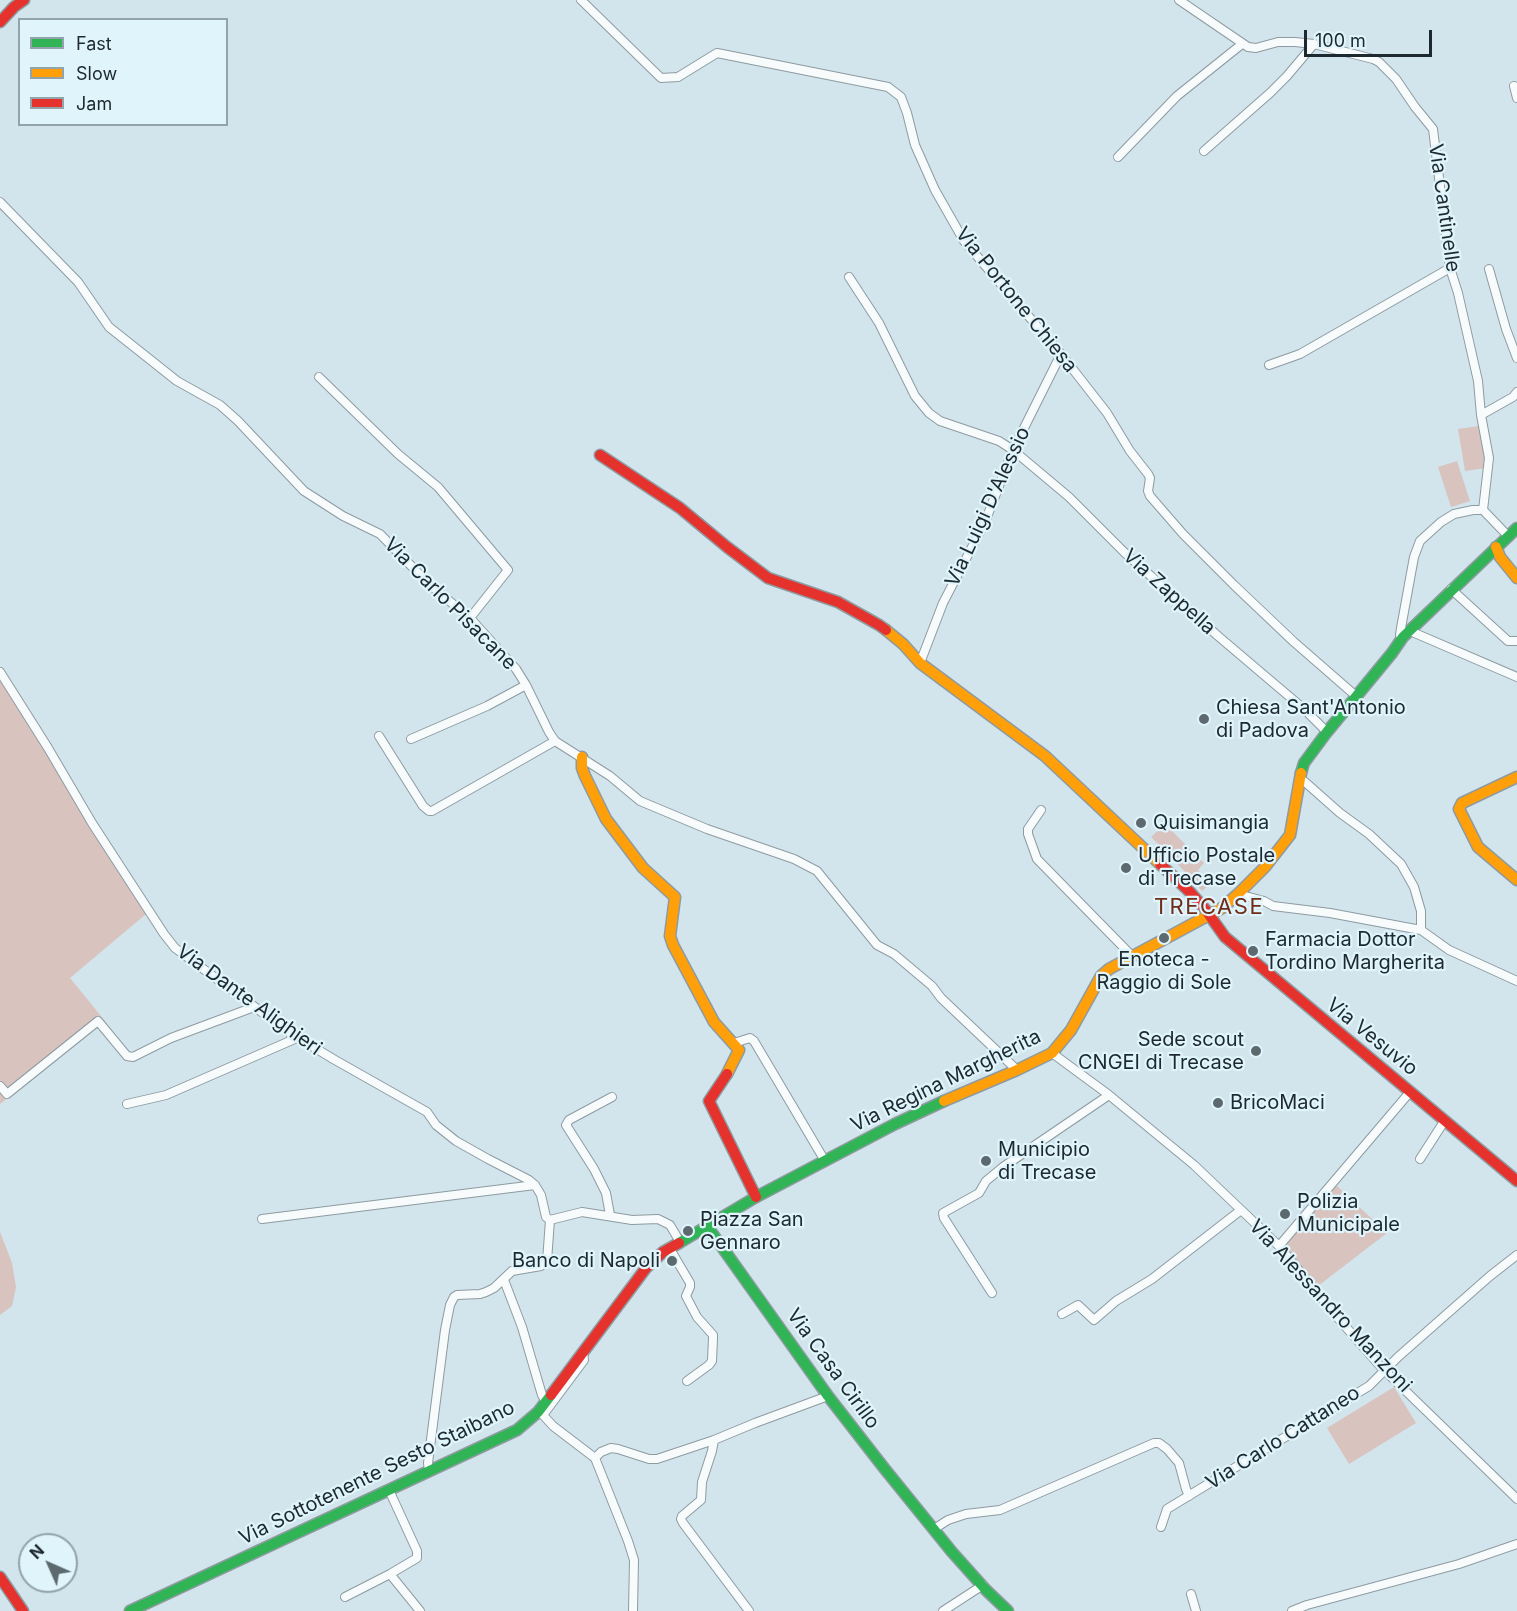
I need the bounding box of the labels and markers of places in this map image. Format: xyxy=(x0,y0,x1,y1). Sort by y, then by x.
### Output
place label: Chiesa Sant'Antonio di Padova xyxy=(1216,696,1406,743)
marker: Chiesa Sant'Antonio di Padova xyxy=(1197,712,1211,726)
place label: Quisimangia xyxy=(1153,811,1269,835)
marker: Quisimangia xyxy=(1134,816,1148,830)
place label: Ufficio Postale di Trecase xyxy=(1138,844,1275,891)
marker: Ufficio Postale di Trecase xyxy=(1119,861,1133,875)
place label: Farmacia Dottor Tordino Margherita xyxy=(1265,928,1445,975)
marker: Enoteca - Raggio di Sole xyxy=(1157,931,1171,945)
marker: Farmacia Dottor Tordino Margherita xyxy=(1246,944,1260,958)
place label: Enoteca - Raggio di Sole xyxy=(1096,948,1232,995)
place label: Sede scout CNGEI di Trecase xyxy=(1078,1028,1244,1075)
marker: Sede scout CNGEI di Trecase xyxy=(1249,1044,1263,1058)
place label: BricoMaci xyxy=(1230,1091,1325,1115)
marker: BricoMaci xyxy=(1211,1096,1225,1110)
place label: Municipio di Trecase xyxy=(998,1138,1096,1185)
marker: Municipio di Trecase xyxy=(979,1154,993,1168)
place label: Polizia Municipale xyxy=(1297,1190,1400,1237)
marker: Polizia Municipale xyxy=(1278,1207,1292,1221)
place label: Piazza San Gennaro xyxy=(700,1208,804,1255)
marker: Piazza San Gennaro xyxy=(681,1224,695,1238)
place label: Banco di Napoli xyxy=(512,1249,660,1273)
marker: Banco di Napoli xyxy=(665,1254,679,1268)

